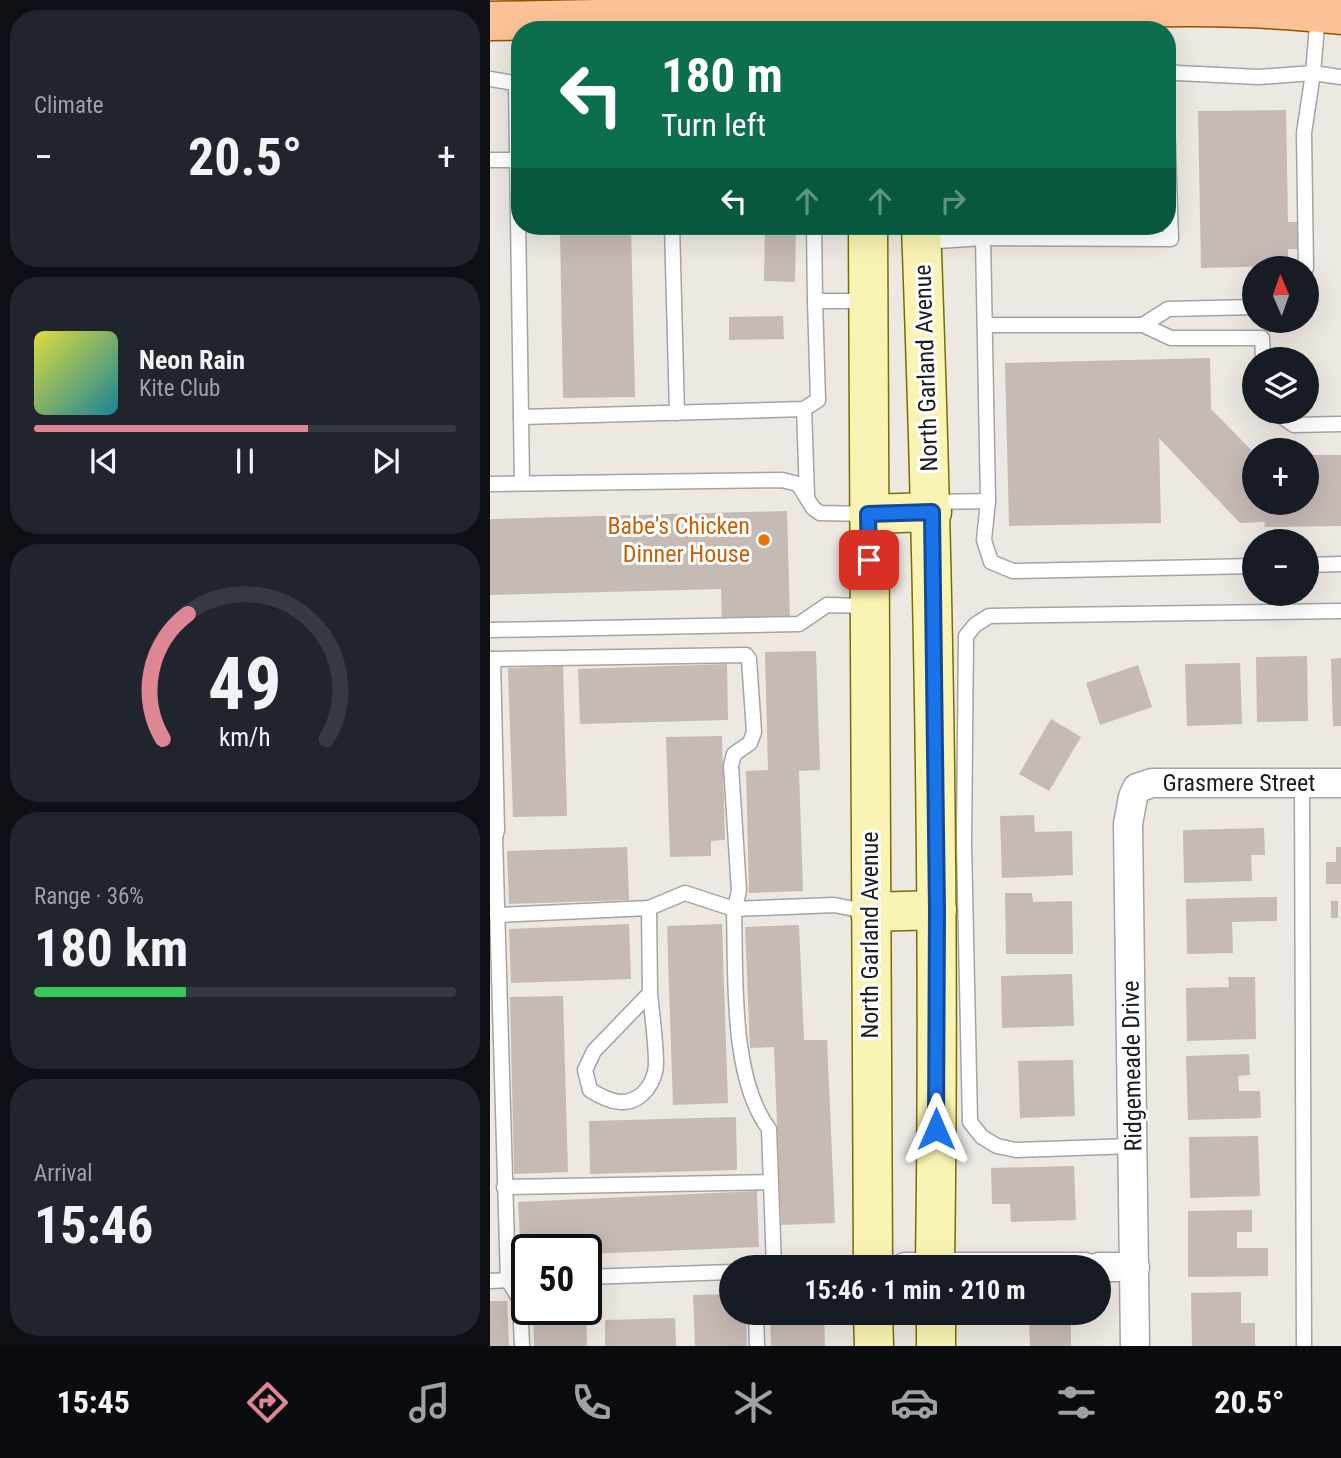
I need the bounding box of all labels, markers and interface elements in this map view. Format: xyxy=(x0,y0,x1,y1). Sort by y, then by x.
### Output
text: 180 m xyxy=(661,47,783,104)
icon: left xyxy=(546,49,637,140)
text: Climate xyxy=(34,92,104,119)
text: Turn left xyxy=(661,106,766,144)
text: 20.5° xyxy=(188,127,302,188)
text: − xyxy=(34,135,53,179)
text: + xyxy=(437,135,456,179)
icon: left xyxy=(715,182,753,220)
icon: ahead xyxy=(788,182,826,220)
icon: ahead xyxy=(861,182,899,220)
icon: right xyxy=(934,182,972,220)
north arrow xyxy=(1242,256,1320,332)
map controls xyxy=(1242,256,1319,606)
street label: North Garland Avenue xyxy=(908,264,944,472)
text: Neon Rain xyxy=(139,345,245,375)
button: layers xyxy=(1242,347,1319,424)
text: Kite Club xyxy=(139,375,220,402)
button: + xyxy=(1242,438,1319,515)
icon: previous xyxy=(85,442,123,480)
icon: pause xyxy=(226,442,264,480)
icon: next xyxy=(367,442,405,480)
place label: Babe's Chicken Dinner House xyxy=(608,512,750,568)
button: − xyxy=(1242,529,1319,606)
pin xyxy=(839,530,899,590)
marker: Babe's Chicken Dinner House xyxy=(756,532,772,548)
icon: arrive xyxy=(850,541,888,579)
text: 49 xyxy=(208,641,282,727)
text: km/h xyxy=(219,723,271,752)
street label: Grasmere Street xyxy=(1163,769,1315,797)
street label: North Garland Avenue xyxy=(856,831,884,1039)
text: Range · 36% xyxy=(34,883,144,910)
text: 180 km xyxy=(34,918,188,979)
street label: Ridgemeade Drive xyxy=(1117,980,1147,1152)
position arrow xyxy=(899,1092,973,1166)
text: Arrival xyxy=(34,1160,93,1187)
text: 15:46 xyxy=(34,1195,153,1256)
speed limit sign: 50 xyxy=(511,1234,602,1325)
text: 15:46 · 1 min · 210 m xyxy=(805,1275,1025,1305)
icon: directions xyxy=(243,1378,292,1427)
icon: music xyxy=(405,1378,454,1427)
icon: phone xyxy=(567,1378,616,1427)
icon: climate xyxy=(729,1378,778,1427)
icon: car xyxy=(890,1378,939,1427)
icon: filters xyxy=(1052,1378,1101,1427)
text: 15:45 xyxy=(56,1383,130,1421)
text: 20.5° xyxy=(1214,1383,1284,1421)

